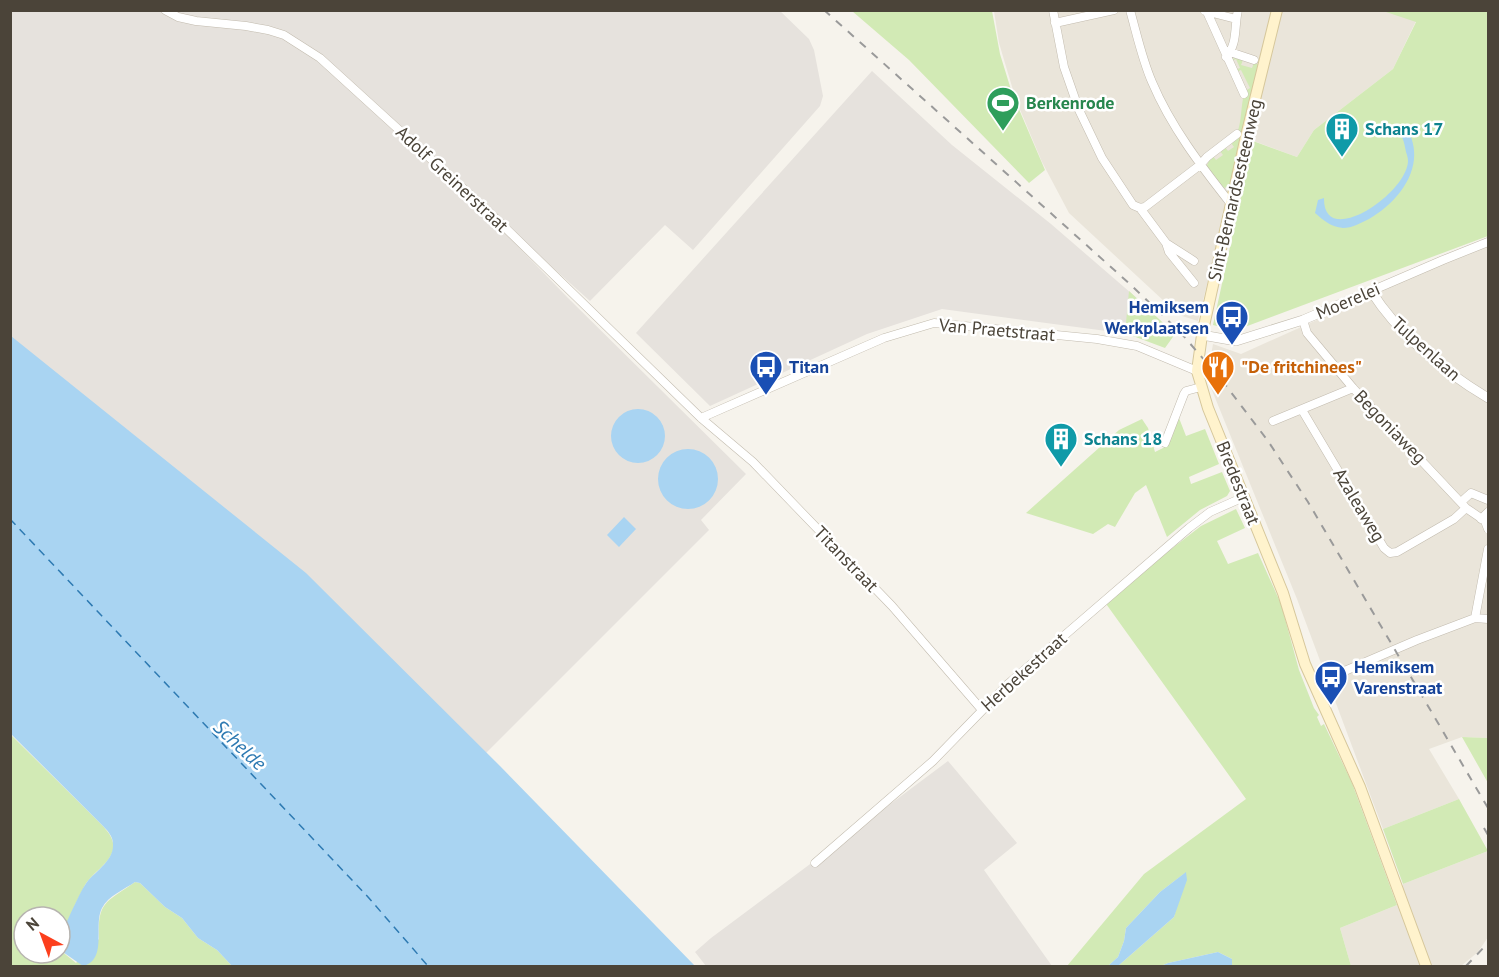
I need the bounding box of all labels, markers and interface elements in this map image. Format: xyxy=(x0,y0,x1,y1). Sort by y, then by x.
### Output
sports icon: Berkenrode xyxy=(985,85,1021,132)
place label: Berkenrode xyxy=(1026,91,1115,114)
street label: Sint-Bernardsesteenweg xyxy=(1202,97,1267,283)
building icon: Schans 17 xyxy=(1324,111,1360,158)
place label: Schans 17 xyxy=(1365,117,1443,140)
street label: Adolf Greinerstraat xyxy=(391,121,513,237)
street label: Moerelei xyxy=(1312,277,1383,324)
place label: Hemiksem Werkplaatsen xyxy=(1104,295,1209,339)
bus stop icon: Hemiksem Werkplaatsen xyxy=(1214,299,1250,346)
street label: Tulpenlaan xyxy=(1387,312,1466,386)
street label: Van Praetstraat xyxy=(937,313,1056,346)
bus stop icon: Titan xyxy=(748,349,784,396)
restaurant icon: "De fritchinees" xyxy=(1200,349,1236,396)
place label: Titan xyxy=(789,355,829,378)
place label: "De fritchinees" xyxy=(1241,355,1362,378)
street label: Begoniaweg xyxy=(1349,385,1431,468)
building icon: Schans 18 xyxy=(1043,421,1079,468)
place label: Schans 18 xyxy=(1084,427,1162,450)
street label: Bredestraat xyxy=(1211,438,1266,528)
street label: Azaleaweg xyxy=(1328,464,1390,546)
street label: Titanstraat xyxy=(809,521,884,597)
street label: Herbekestraat xyxy=(976,627,1071,716)
place label: Hemiksem Varenstraat xyxy=(1353,655,1443,699)
bus stop icon: Hemiksem Varenstraat xyxy=(1313,659,1349,706)
water label: Schelde xyxy=(208,714,273,777)
north arrow xyxy=(12,905,72,965)
text: N xyxy=(22,913,43,935)

